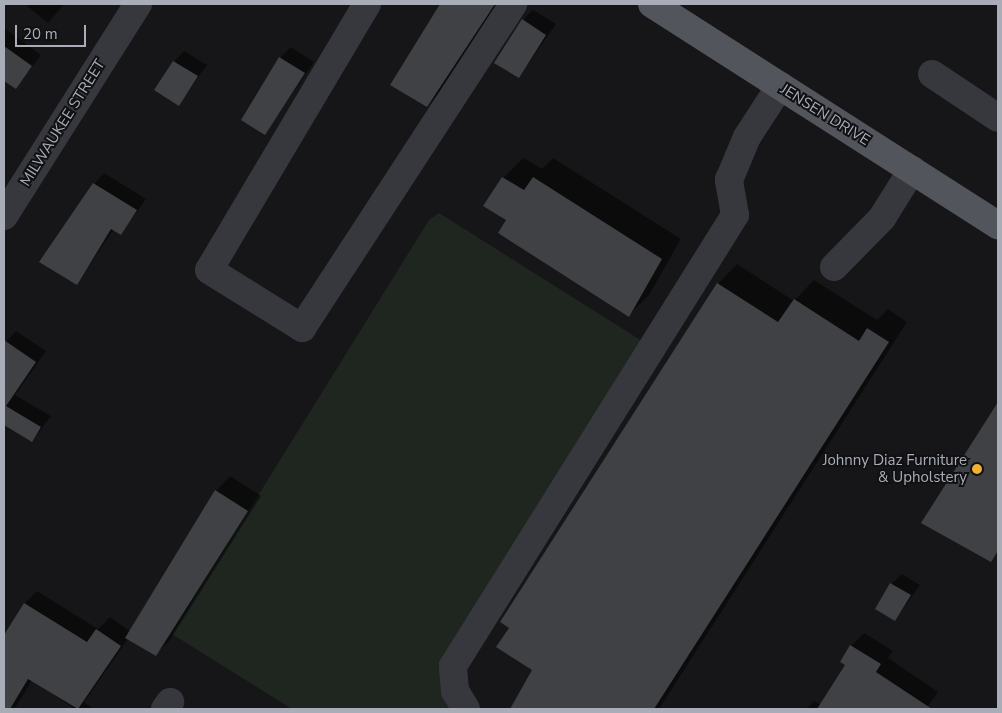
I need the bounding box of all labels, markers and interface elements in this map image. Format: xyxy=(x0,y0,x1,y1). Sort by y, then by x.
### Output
scale bar xyxy=(18,15,89,47)
text: 20 m xyxy=(23,24,58,44)
street label: MILWAUKEE STREET xyxy=(17,56,109,190)
street label: JENSEN DRIVE xyxy=(777,80,873,150)
place label: Johnny Diaz Furniture & Upholstery xyxy=(823,451,967,486)
marker: Johnny Diaz Furniture & Upholstery xyxy=(971,463,983,475)

